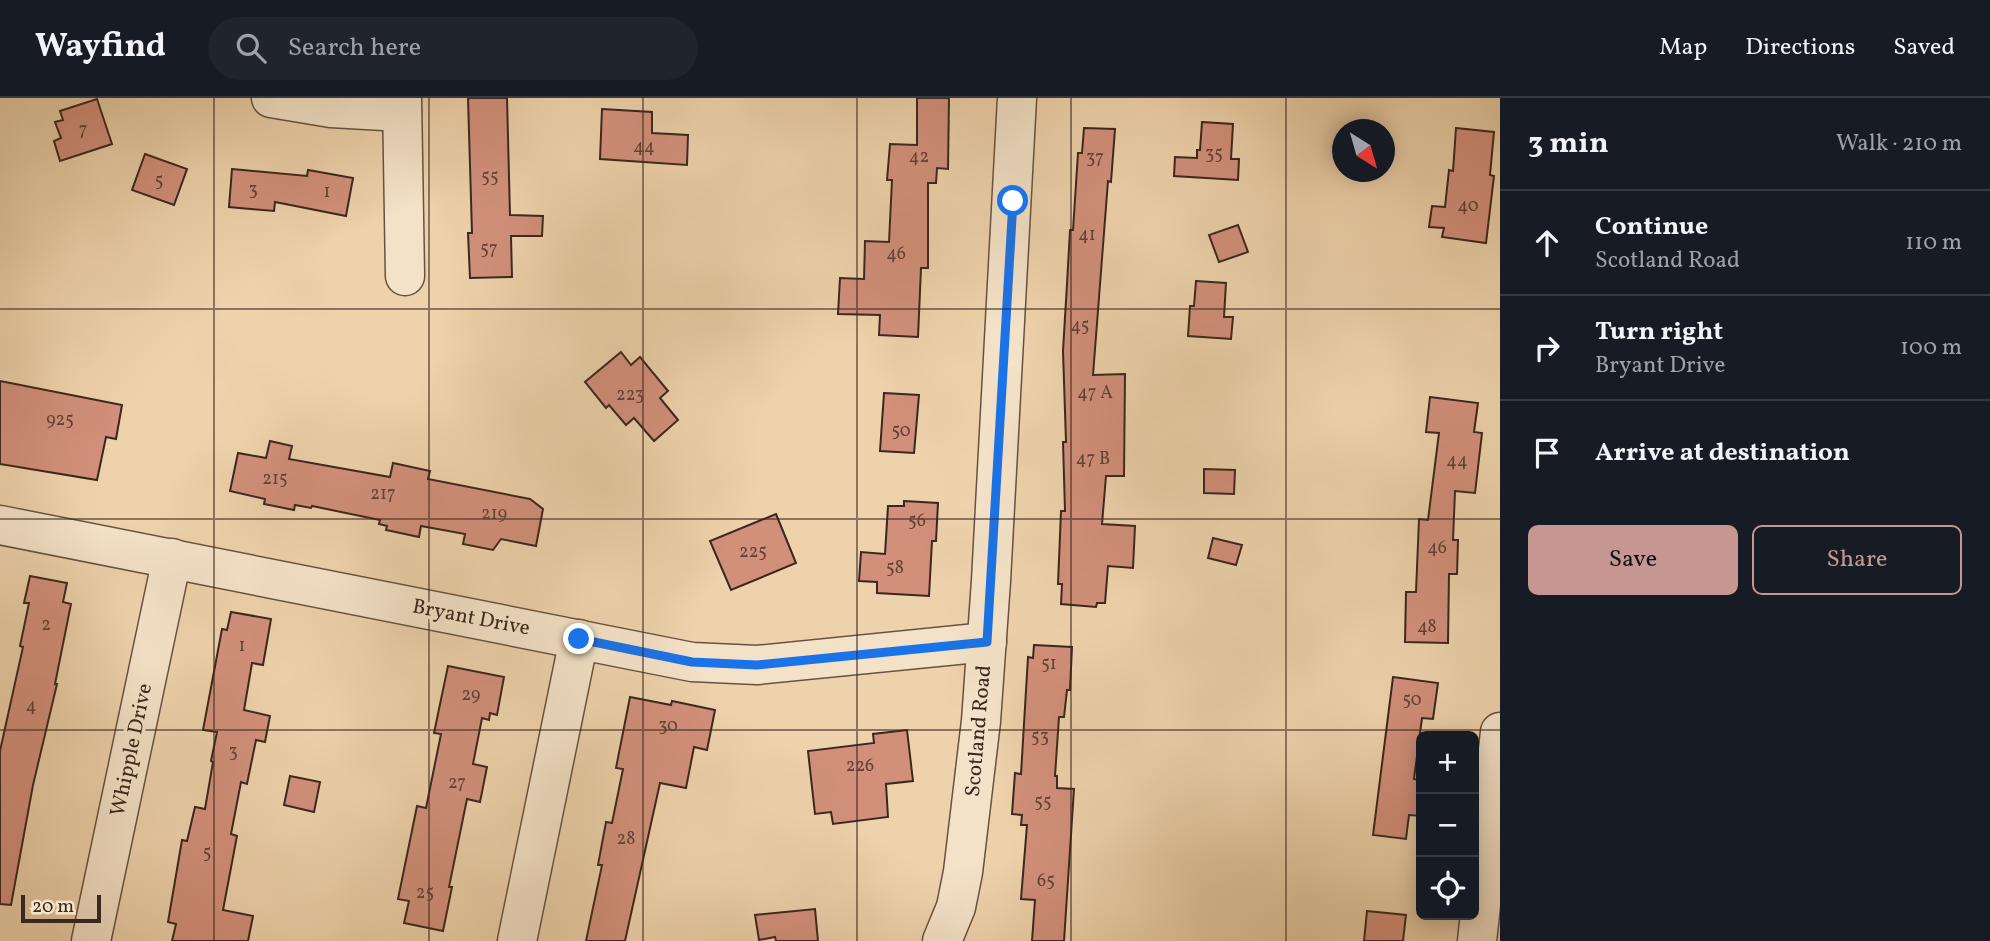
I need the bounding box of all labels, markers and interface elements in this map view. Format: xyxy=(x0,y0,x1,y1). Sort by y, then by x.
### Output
search box xyxy=(208,17,698,80)
text: Wayfind xyxy=(35,25,166,71)
icon: search xyxy=(232,29,270,67)
text: Search here xyxy=(288,30,421,66)
text: Map xyxy=(1659,31,1707,65)
text: Directions xyxy=(1745,31,1855,65)
text: Saved xyxy=(1893,31,1955,65)
house number: 7 xyxy=(79,118,87,143)
north arrow xyxy=(1332,119,1395,182)
text: 3 min xyxy=(1528,123,1609,165)
text: Walk · 210 m xyxy=(1836,128,1962,160)
house number: 44 xyxy=(633,135,655,160)
house number: 35 xyxy=(1205,142,1223,167)
house number: 42 xyxy=(909,145,929,170)
house number: 37 xyxy=(1086,146,1104,171)
house number: 55 xyxy=(481,165,499,190)
house number: 5 xyxy=(155,169,163,194)
house number: 3 xyxy=(248,178,258,203)
house number: 1 xyxy=(324,180,330,205)
route start xyxy=(997,185,1028,216)
house number: 40 xyxy=(1457,194,1479,219)
text: Continue xyxy=(1595,209,1708,245)
house number: 41 xyxy=(1078,223,1096,248)
icon: ahead xyxy=(1528,224,1566,262)
text: 110 m xyxy=(1905,227,1962,259)
house number: 57 xyxy=(480,237,498,262)
house number: 46 xyxy=(886,242,906,267)
text: Scotland Road xyxy=(1595,245,1740,277)
house number: 45 xyxy=(1071,314,1089,339)
text: Turn right xyxy=(1595,314,1723,350)
icon: right xyxy=(1528,329,1566,367)
text: 100 m xyxy=(1900,332,1962,364)
text: Bryant Drive xyxy=(1595,350,1725,382)
house number: 47 A xyxy=(1077,381,1113,406)
house number: 223 xyxy=(616,383,644,408)
house number: 925 xyxy=(46,408,74,433)
house number: 50 xyxy=(891,419,911,444)
icon: arrive xyxy=(1528,434,1566,472)
text: Arrive at destination xyxy=(1595,435,1850,471)
house number: 47 B xyxy=(1076,447,1110,472)
house number: 44 xyxy=(1446,449,1468,474)
house number: 215 xyxy=(262,467,288,492)
house number: 217 xyxy=(370,482,396,507)
house number: 219 xyxy=(481,502,507,527)
house number: 56 xyxy=(908,509,926,534)
button: Save xyxy=(1528,525,1738,595)
button: Share xyxy=(1752,525,1962,595)
house number: 46 xyxy=(1427,536,1447,561)
house number: 225 xyxy=(739,540,767,565)
house number: 58 xyxy=(886,556,904,581)
street label: Bryant Drive xyxy=(410,592,532,644)
house number: 2 xyxy=(41,613,51,638)
house number: 48 xyxy=(1417,615,1437,640)
route end xyxy=(563,623,594,654)
house number: 1 xyxy=(239,634,245,659)
house number: 51 xyxy=(1041,652,1057,677)
street label: Scotland Road xyxy=(959,664,999,798)
street label: Whipple Drive xyxy=(104,681,160,819)
house number: 29 xyxy=(462,683,480,708)
house number: 50 xyxy=(1402,688,1422,713)
house number: 4 xyxy=(26,694,36,719)
house number: 30 xyxy=(658,714,678,739)
house number: 53 xyxy=(1031,725,1049,750)
map controls xyxy=(1416,731,1479,920)
button: + xyxy=(1416,731,1479,794)
house number: 3 xyxy=(228,740,238,765)
house number: 226 xyxy=(846,754,874,779)
house number: 27 xyxy=(448,771,466,796)
house number: 55 xyxy=(1034,790,1052,815)
button: − xyxy=(1416,794,1479,857)
house number: 28 xyxy=(617,827,635,852)
house number: 5 xyxy=(203,841,211,866)
button: locate xyxy=(1416,857,1479,920)
house number: 65 xyxy=(1037,869,1055,894)
house number: 25 xyxy=(416,881,434,906)
scale bar xyxy=(21,892,102,924)
text: 20 m xyxy=(32,894,74,920)

